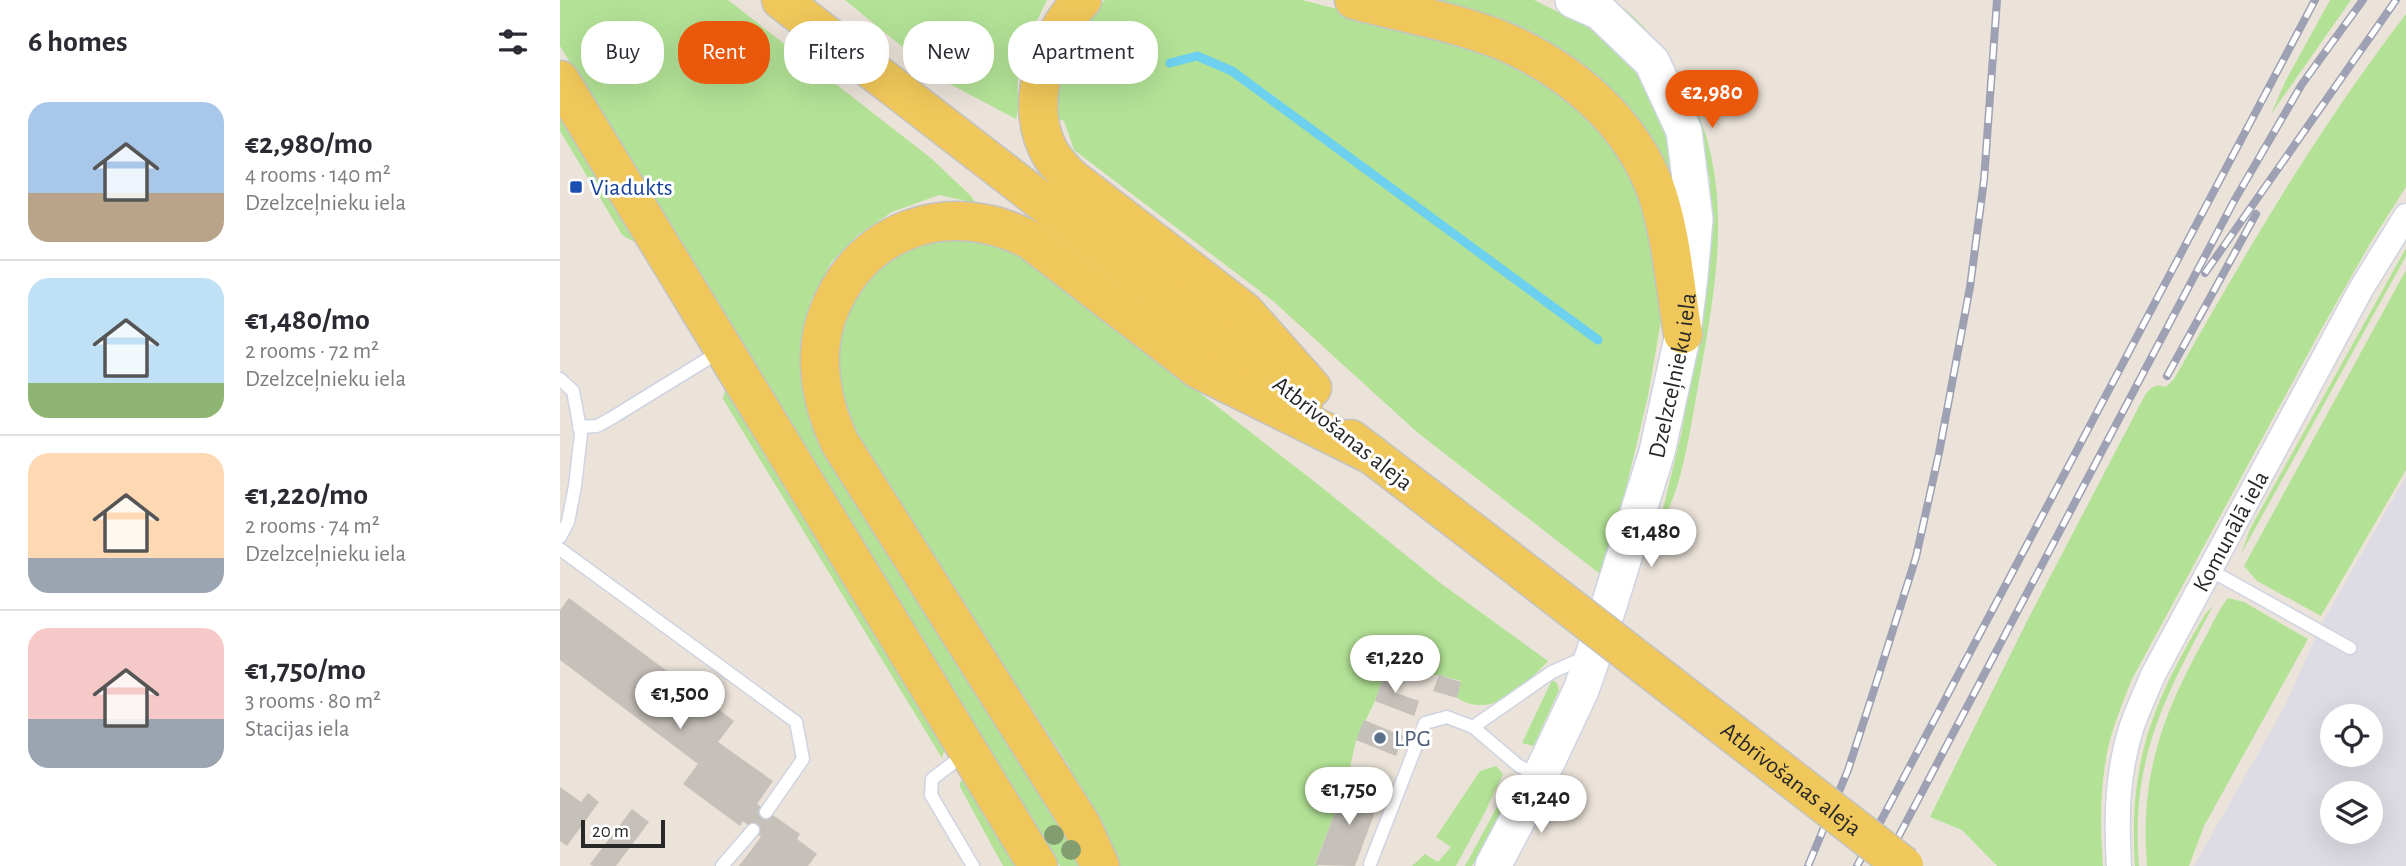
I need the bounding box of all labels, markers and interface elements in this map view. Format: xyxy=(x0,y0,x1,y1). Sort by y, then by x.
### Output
chip: Buy xyxy=(581,21,664,84)
chip: Rent xyxy=(678,21,770,84)
chip: Filters xyxy=(784,21,889,84)
chip: New xyxy=(903,21,994,84)
chip: Apartment xyxy=(1008,21,1158,84)
icon: filters xyxy=(494,23,532,61)
text: 6 homes xyxy=(28,27,128,57)
pin: €2,980 xyxy=(1655,71,1769,130)
text: €2,980 xyxy=(1681,81,1743,104)
text: €2,980/mo xyxy=(245,129,372,159)
icon: home xyxy=(84,130,168,214)
text: 4 rooms · 140 m² xyxy=(245,164,391,187)
place label: Viadukts xyxy=(590,176,673,200)
marker: Viadukts xyxy=(568,179,584,195)
text: Dzelzceļnieku iela xyxy=(245,192,406,215)
street label: Dzelzceļnieku iela xyxy=(1645,291,1701,460)
text: €1,480/mo xyxy=(245,305,370,335)
icon: home xyxy=(84,306,168,390)
text: 2 rooms · 72 m² xyxy=(245,340,379,363)
text: Dzelzceļnieku iela xyxy=(245,368,406,391)
street label: Atbrīvošanas aleja xyxy=(1268,372,1417,496)
street label: Komunālā iela xyxy=(2189,467,2274,596)
text: €1,220/mo xyxy=(245,480,368,510)
icon: home xyxy=(84,481,168,565)
pin: €1,480 xyxy=(1594,510,1708,569)
text: 2 rooms · 74 m² xyxy=(245,515,380,538)
text: €1,480 xyxy=(1621,520,1681,543)
text: Dzelzceļnieku iela xyxy=(245,543,406,566)
pin: €1,220 xyxy=(1338,636,1452,695)
text: €1,220 xyxy=(1366,646,1424,669)
text: €1,750/mo xyxy=(245,655,366,685)
icon: home xyxy=(84,656,168,740)
pin: €1,500 xyxy=(623,672,737,731)
text: €1,500 xyxy=(651,682,709,705)
text: 3 rooms · 80 m² xyxy=(245,690,381,713)
map controls xyxy=(2320,704,2383,844)
button: locate xyxy=(2320,704,2383,767)
text: Stacijas iela xyxy=(245,718,350,741)
street label: Atbrīvošanas aleja xyxy=(1716,718,1865,841)
place label: LPG xyxy=(1394,727,1431,751)
marker: LPG xyxy=(1372,730,1388,746)
pin: €1,750 xyxy=(1292,768,1406,827)
pin: €1,240 xyxy=(1484,776,1598,835)
text: €1,750 xyxy=(1321,778,1377,801)
button: layers xyxy=(2320,781,2383,844)
text: €1,240 xyxy=(1512,786,1570,809)
scale bar xyxy=(581,817,665,849)
text: 20 m xyxy=(592,822,629,841)

